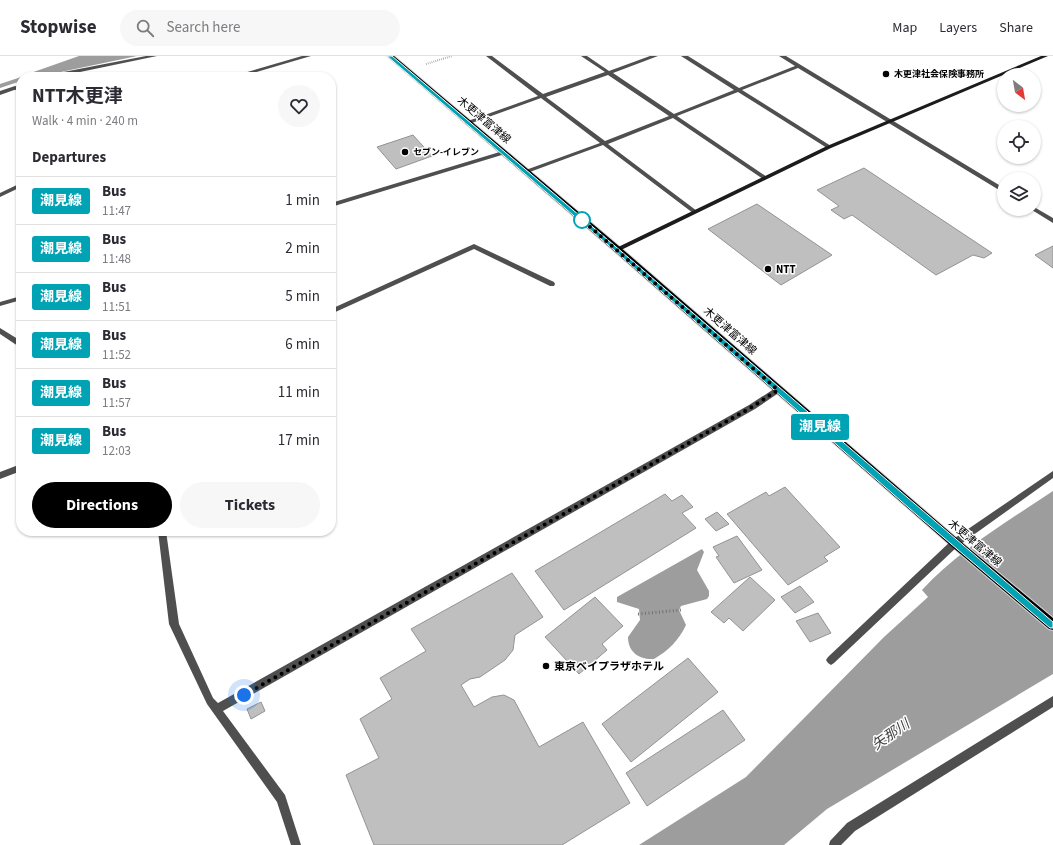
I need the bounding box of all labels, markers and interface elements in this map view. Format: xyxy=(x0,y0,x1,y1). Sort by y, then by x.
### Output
search box xyxy=(120,10,400,46)
text: Stopwise xyxy=(20,14,96,41)
icon: search xyxy=(134,17,156,39)
text: Search here xyxy=(166,17,240,38)
text: Map xyxy=(892,18,917,38)
text: Layers xyxy=(939,18,977,38)
text: Share xyxy=(999,18,1033,38)
place label: 木更津社会保険事務所 xyxy=(894,68,984,81)
north arrow xyxy=(997,68,1041,112)
map controls xyxy=(997,68,1041,216)
marker: 木更津社会保険事務所 xyxy=(881,69,891,79)
text: NTT木更津 xyxy=(32,83,123,110)
button: heart xyxy=(278,85,320,127)
street label: 木更津富津線 xyxy=(454,93,514,147)
text: Walk · 4 min · 240 m xyxy=(32,112,138,130)
button: locate xyxy=(997,120,1041,164)
place label: セブン-イレブン xyxy=(413,146,479,159)
text: Departures xyxy=(32,147,106,168)
marker: セブン-イレブン xyxy=(400,147,410,157)
button: layers xyxy=(997,172,1041,216)
text: Bus xyxy=(102,181,126,202)
text: 1 min xyxy=(285,190,320,211)
text: 潮見線 xyxy=(40,191,82,211)
text: 11:47 xyxy=(102,202,131,220)
unlabelled marker xyxy=(573,211,591,229)
text: Bus xyxy=(102,229,126,250)
text: 2 min xyxy=(285,238,320,259)
text: 潮見線 xyxy=(40,239,82,259)
text: 11:48 xyxy=(102,250,131,268)
place label: NTT xyxy=(776,262,796,277)
marker: NTT xyxy=(763,264,773,274)
text: Bus xyxy=(102,277,126,298)
text: 5 min xyxy=(285,286,320,307)
text: 潮見線 xyxy=(40,287,82,307)
text: 11:51 xyxy=(102,298,131,316)
street label: 木更津富津線 xyxy=(700,304,760,358)
text: Bus xyxy=(102,325,126,346)
text: 6 min xyxy=(285,334,320,355)
text: 潮見線 xyxy=(40,335,82,355)
text: 11:52 xyxy=(102,346,131,364)
text: Bus xyxy=(102,373,126,394)
text: 11 min xyxy=(278,382,320,403)
text: 潮見線 xyxy=(40,383,82,403)
text: 11:57 xyxy=(102,394,131,412)
line badge: 潮見線 xyxy=(797,414,843,440)
text: 潮見線 xyxy=(799,417,841,437)
text: Bus xyxy=(102,421,126,442)
text: 17 min xyxy=(278,430,320,451)
text: 潮見線 xyxy=(40,431,82,451)
text: 12:03 xyxy=(102,442,131,460)
button: Directions xyxy=(32,482,172,528)
button: Tickets xyxy=(180,482,320,528)
street label: 木更津富津線 xyxy=(945,516,1005,570)
place label: 東京ベイプラザホテル xyxy=(554,659,664,674)
marker: 東京ベイプラザホテル xyxy=(541,661,551,671)
your location xyxy=(234,685,254,705)
water label: 矢那川 xyxy=(868,714,916,755)

